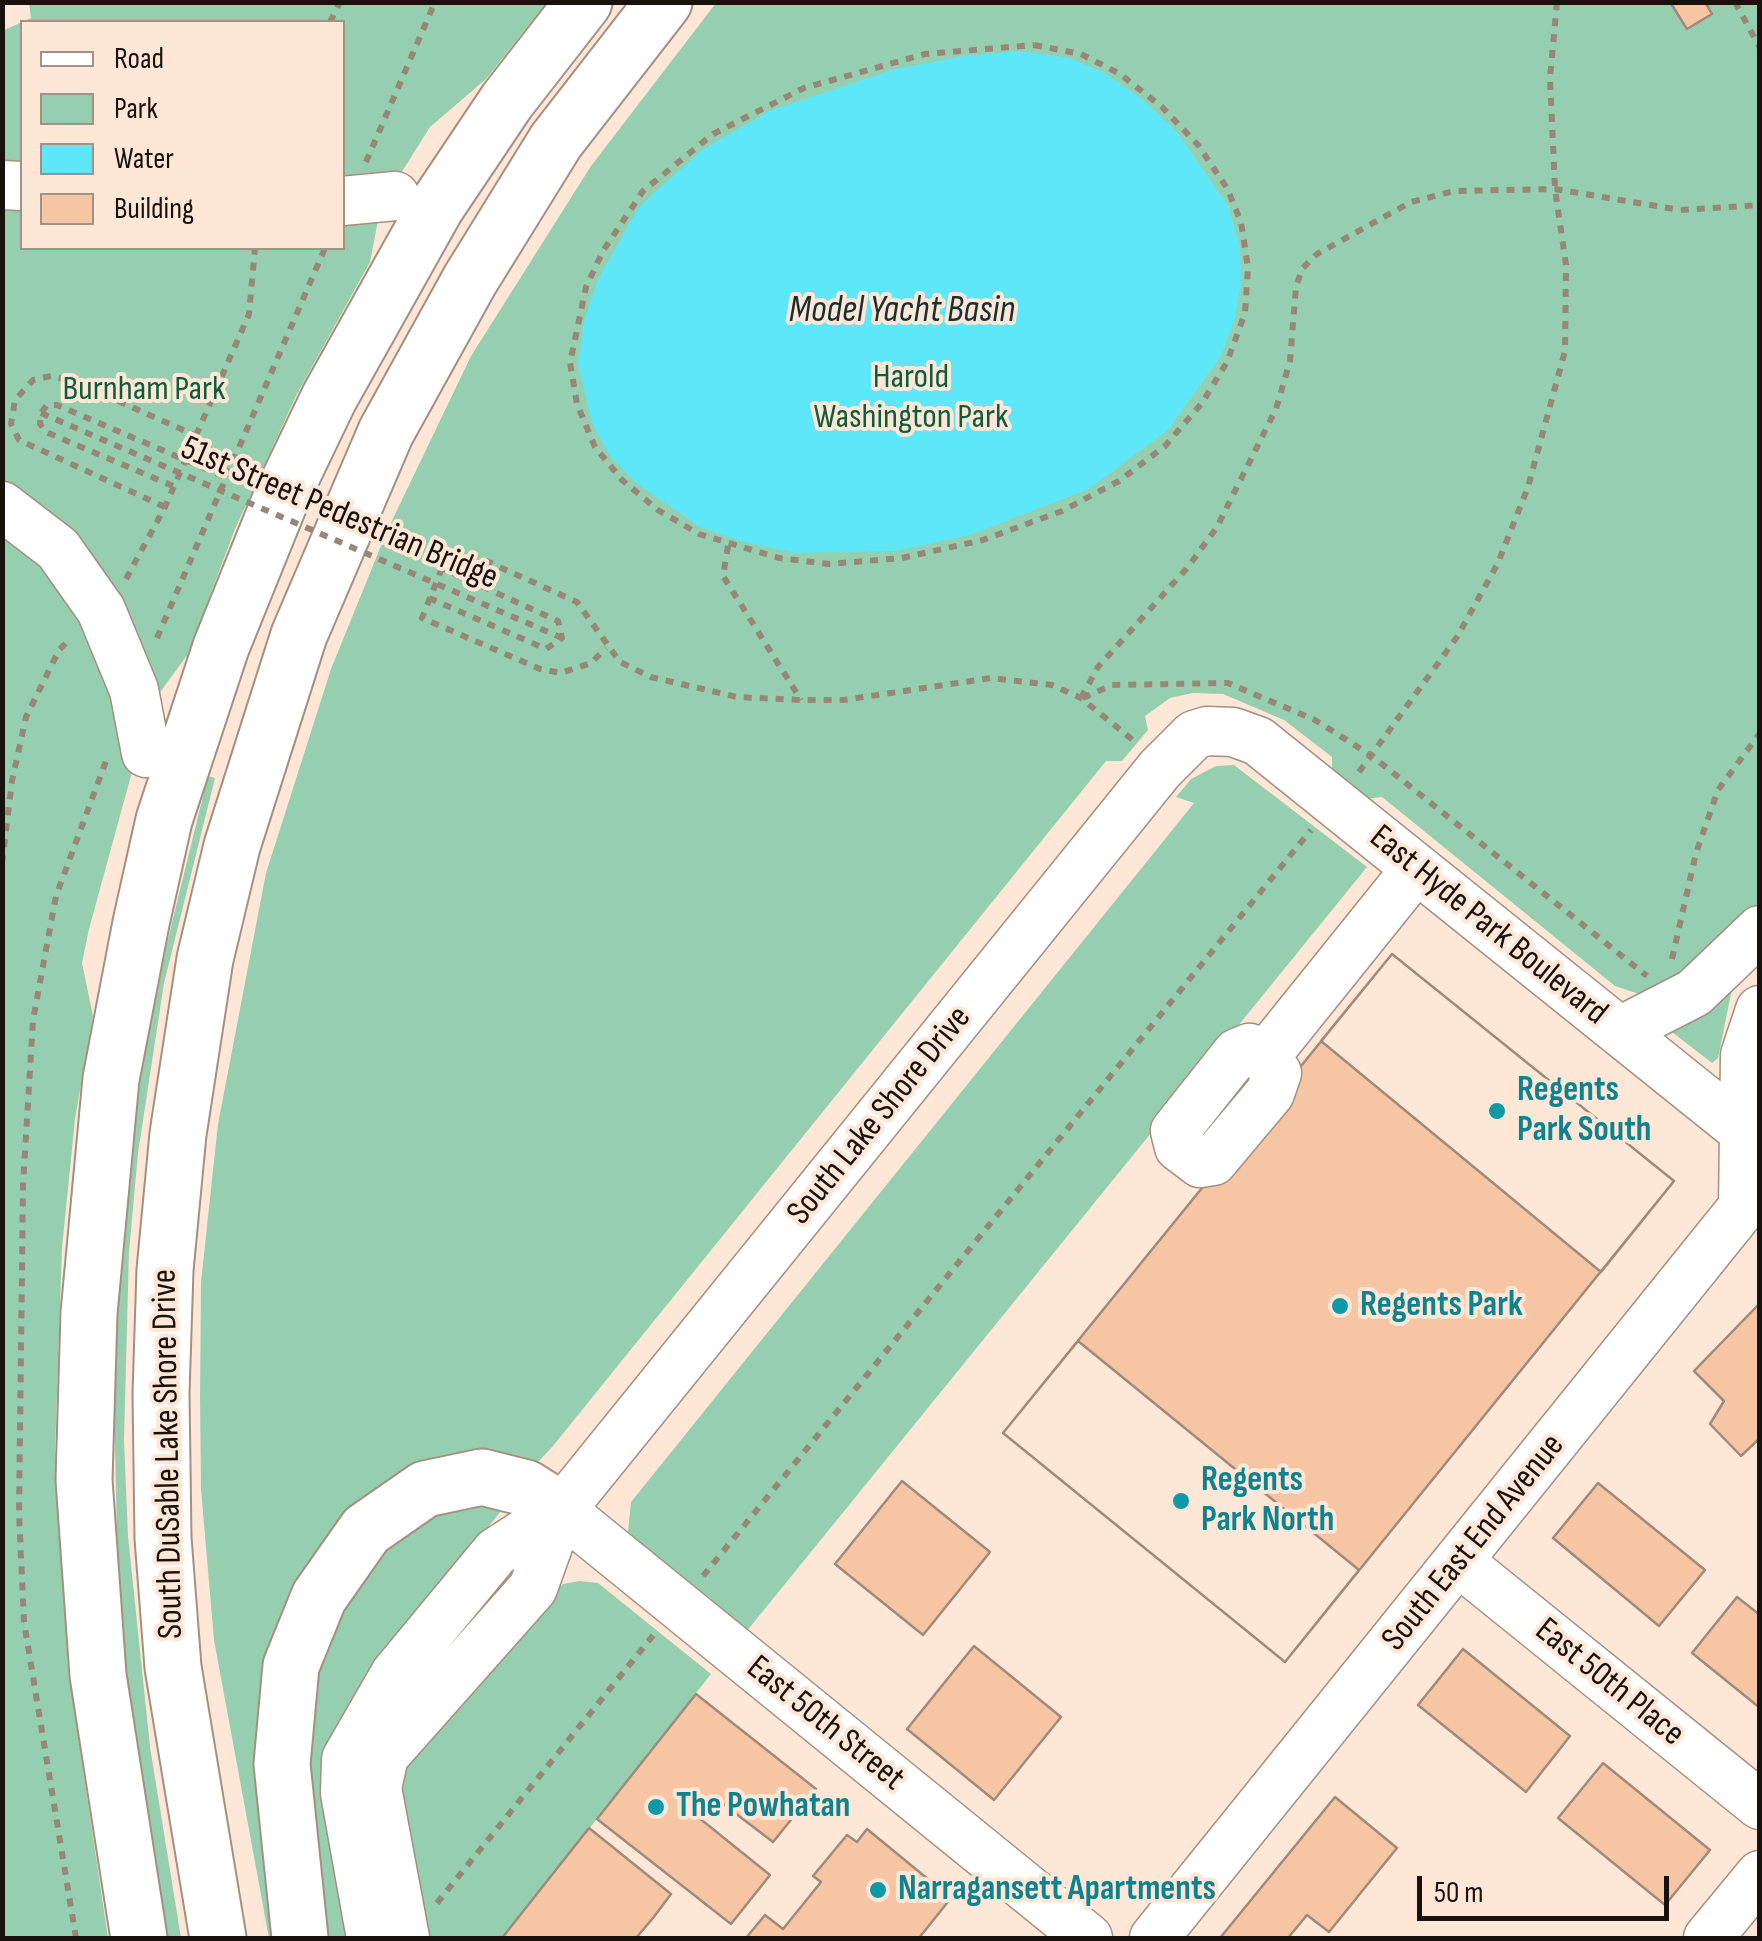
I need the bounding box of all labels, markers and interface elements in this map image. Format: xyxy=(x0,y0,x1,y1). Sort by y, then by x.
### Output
legend xyxy=(20,20,345,250)
text: Road xyxy=(114,41,164,77)
text: Park xyxy=(114,91,158,127)
text: Water xyxy=(114,141,174,177)
text: Building xyxy=(114,191,194,227)
water label: Model Yacht Basin xyxy=(789,288,1015,334)
park label: Harold Washington Park xyxy=(814,357,1008,439)
park label: Burnham Park xyxy=(63,369,225,411)
street label: 51st Street Pedestrian Bridge xyxy=(174,428,504,600)
street label: East Hyde Park Boulevard xyxy=(1361,817,1615,1035)
street label: South Lake Shore Drive xyxy=(779,998,981,1234)
place label: Regents Park South xyxy=(1517,1070,1651,1152)
marker: Regents Park South xyxy=(1486,1100,1508,1122)
street label: South DuSable Lake Shore Drive xyxy=(145,1269,193,1639)
place label: Regents Park xyxy=(1360,1285,1523,1327)
marker: Regents Park xyxy=(1329,1295,1351,1317)
street label: South East End Avenue xyxy=(1374,1426,1574,1660)
place label: Regents Park North xyxy=(1201,1460,1334,1542)
marker: Regents Park North xyxy=(1170,1490,1192,1512)
street label: East 50th Place xyxy=(1526,1610,1692,1756)
street label: East 50th Street xyxy=(738,1648,912,1800)
place label: The Powhatan xyxy=(676,1786,850,1828)
marker: The Powhatan xyxy=(645,1796,667,1818)
scale bar xyxy=(1422,1856,1674,1918)
place label: Narragansett Apartments xyxy=(898,1869,1216,1911)
text: 50 m xyxy=(1434,1875,1483,1911)
marker: Narragansett Apartments xyxy=(867,1879,889,1901)

